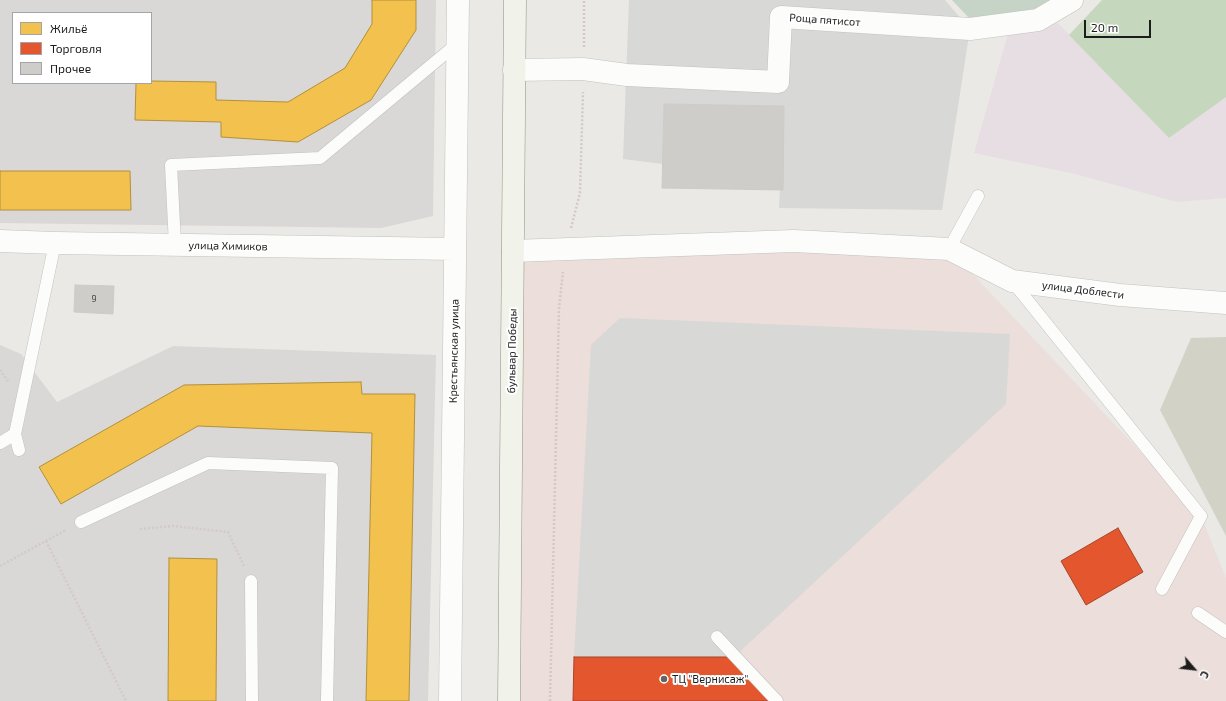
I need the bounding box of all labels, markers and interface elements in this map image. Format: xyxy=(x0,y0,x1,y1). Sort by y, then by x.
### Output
street label: Роща пятисот xyxy=(789,11,861,29)
legend xyxy=(12,12,152,84)
scale bar xyxy=(1086,12,1153,38)
text: 20 m xyxy=(1091,20,1118,34)
text: Жильё xyxy=(50,21,87,35)
text: Торговля xyxy=(50,41,102,55)
text: Прочее xyxy=(50,61,91,75)
street label: улица Химиков xyxy=(188,239,268,253)
street label: улица Доблести xyxy=(1041,278,1125,302)
house number: 9 xyxy=(91,294,97,304)
street label: Крестьянская улица xyxy=(446,299,462,403)
street label: бульвар Победы xyxy=(505,308,519,394)
north arrow xyxy=(1174,649,1214,689)
text: С xyxy=(1198,669,1212,681)
place label: ТЦ "Вернисаж" xyxy=(672,672,748,686)
marker: ТЦ "Вернисаж" xyxy=(659,674,669,684)

